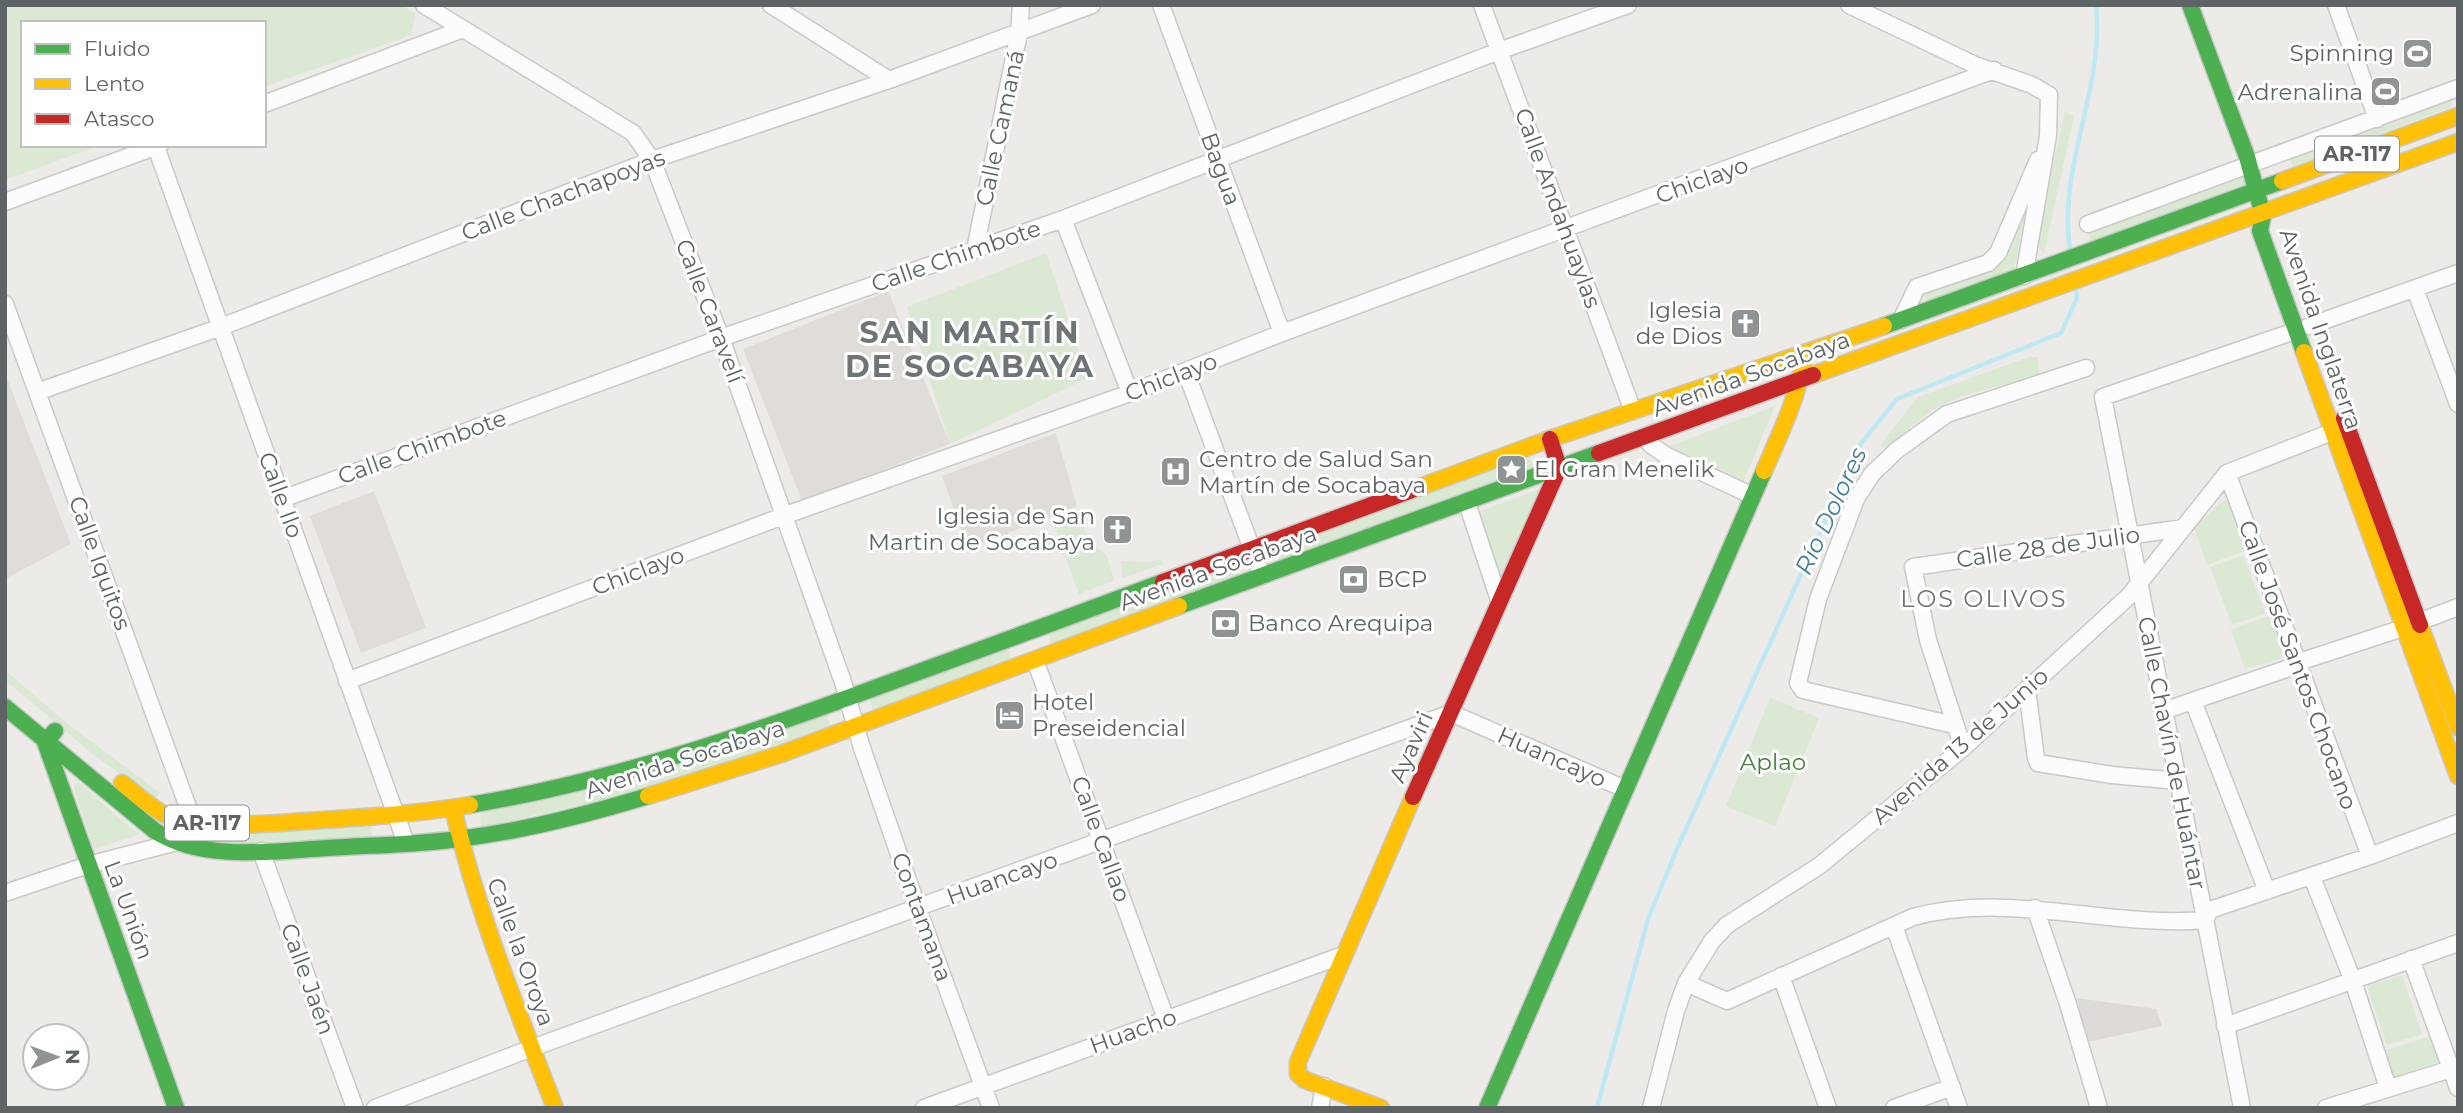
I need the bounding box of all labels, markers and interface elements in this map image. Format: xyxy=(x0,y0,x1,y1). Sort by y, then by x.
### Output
legend xyxy=(21,21,266,147)
text: Fluido xyxy=(84,36,150,61)
sports icon: Spinning xyxy=(2400,36,2434,70)
place label: Spinning xyxy=(2289,39,2394,67)
street label: Calle Camaná xyxy=(970,47,1030,209)
text: Lento xyxy=(84,71,144,96)
sports icon: Adrenalina xyxy=(2369,75,2403,109)
place label: Adrenalina xyxy=(2238,78,2363,106)
street label: Calle Andahuaylas xyxy=(1509,104,1607,312)
text: Atasco xyxy=(84,106,155,131)
street label: Bagua xyxy=(1195,129,1247,209)
road number: AR-117 xyxy=(2315,136,2399,172)
street label: Calle Chachapoyas xyxy=(457,143,669,247)
street label: Chiclayo xyxy=(1652,150,1752,210)
street label: Calle Chimbote xyxy=(868,214,1044,298)
street label: Avenida Inglaterra xyxy=(2273,225,2369,433)
street label: Calle Caravelí xyxy=(670,235,751,388)
place label: Iglesia de Dios xyxy=(1636,296,1722,350)
church icon: Iglesia de Dios xyxy=(1728,306,1762,340)
district label: SAN MARTÍN DE SOCABAYA xyxy=(845,314,1095,385)
street label: Avenida Socabaya xyxy=(1648,325,1854,423)
street label: Chiclayo xyxy=(1121,347,1221,407)
street label: Calle Chimbote xyxy=(334,404,510,490)
water label: Río Dolores xyxy=(1788,442,1873,579)
place label: Centro de Salud San Martín de Socabaya xyxy=(1199,445,1433,499)
street label: Calle Ilo xyxy=(253,448,309,542)
place icon: El Gran Menelik xyxy=(1494,452,1528,486)
hospital icon: Centro de Salud San Martín de Socabaya xyxy=(1159,455,1193,489)
place label: El Gran Menelik xyxy=(1534,455,1714,483)
street label: Calle Iquitos xyxy=(63,492,137,634)
place label: Iglesia de San Martin de Socabaya xyxy=(868,502,1095,556)
church icon: Iglesia de San Martin de Socabaya xyxy=(1101,512,1135,546)
street label: Calle José Santos Chocano xyxy=(2233,517,2363,813)
street label: Avenida Socabaya xyxy=(1115,519,1321,617)
street label: Calle 28 de Julio xyxy=(1954,520,2142,574)
street label: Chiclayo xyxy=(588,541,688,601)
bank icon: BCP xyxy=(1337,562,1371,596)
place label: BCP xyxy=(1377,565,1427,593)
district label: LOS OLIVOS xyxy=(1900,584,2068,613)
bank icon: Banco Arequipa xyxy=(1208,606,1242,640)
place label: Banco Arequipa xyxy=(1248,609,1433,637)
street label: Calle Chavín de Huántar xyxy=(2132,614,2212,892)
street label: Avenida 13 de Junio xyxy=(1866,662,2054,830)
place label: Hotel Preseidencial xyxy=(1032,688,1186,742)
hotel icon: Hotel Preseidencial xyxy=(992,698,1026,732)
street label: Ayaviri xyxy=(1383,707,1439,787)
street label: Avenida Socabaya xyxy=(582,714,788,804)
street label: Huancayo xyxy=(1493,721,1611,793)
park label: Aplao xyxy=(1740,748,1806,776)
street label: Calle Callao xyxy=(1065,772,1137,906)
road number: AR-117 xyxy=(165,806,249,840)
street label: Huancayo xyxy=(943,845,1061,911)
street label: Contamana xyxy=(886,849,958,985)
street label: La Unión xyxy=(98,857,160,963)
street label: Calle la Oroya xyxy=(481,874,561,1030)
street label: Calle Jaén xyxy=(275,919,341,1039)
street label: Huacho xyxy=(1086,1002,1180,1060)
north arrow xyxy=(21,1022,91,1092)
text: N xyxy=(61,1049,84,1065)

